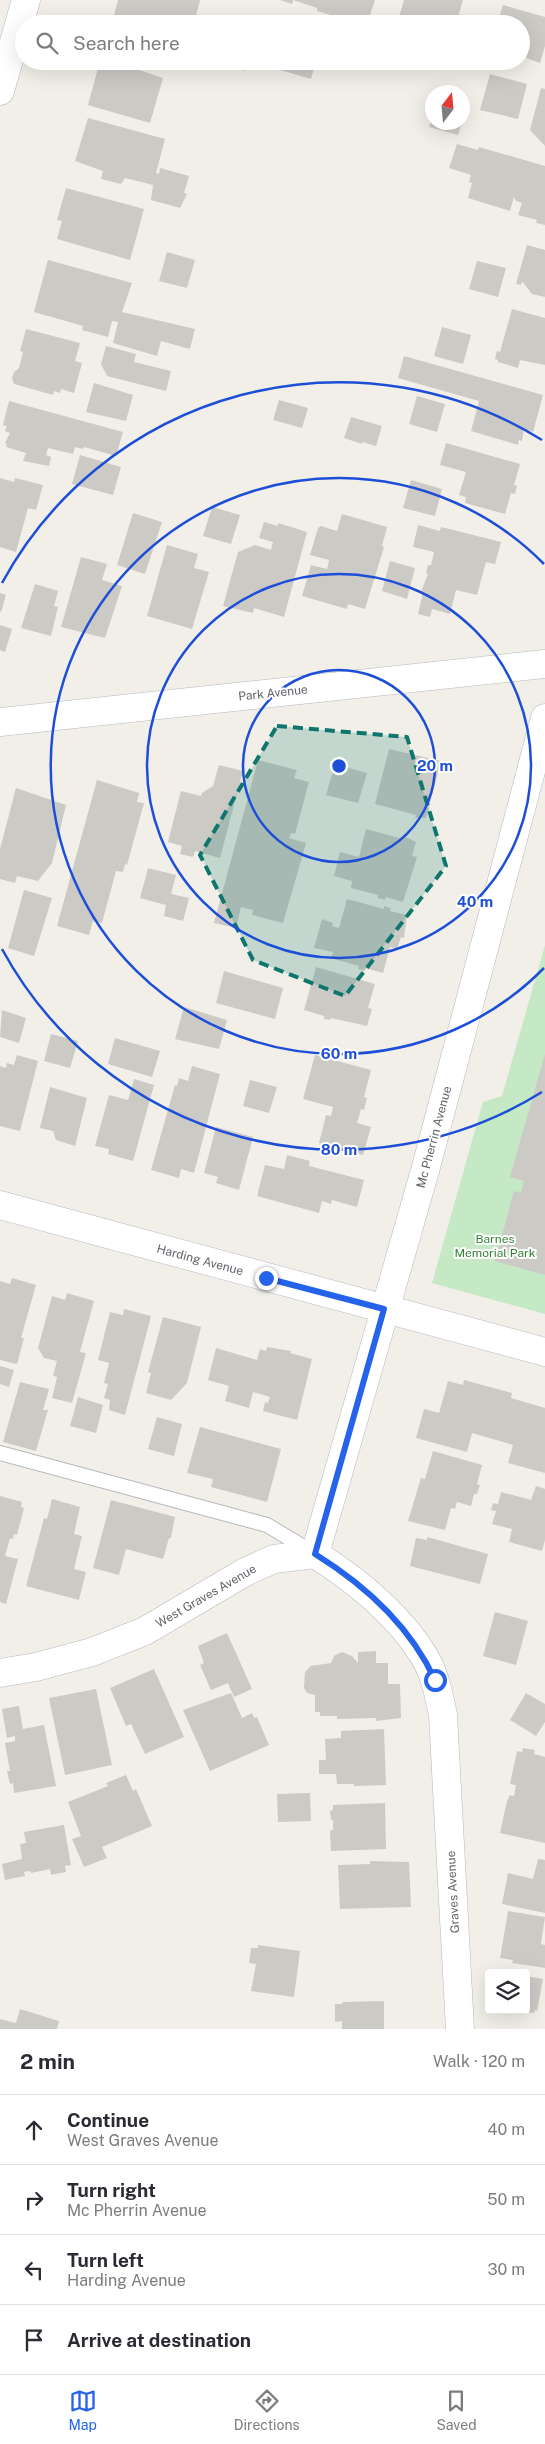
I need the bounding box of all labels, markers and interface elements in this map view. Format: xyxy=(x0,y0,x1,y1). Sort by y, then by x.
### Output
search box xyxy=(15,15,530,70)
icon: search xyxy=(33,29,61,57)
text: Search here xyxy=(73,32,180,54)
north arrow xyxy=(425,85,470,130)
street label: Park Avenue xyxy=(238,682,309,704)
centre of rings xyxy=(330,757,348,775)
text: 20 m xyxy=(417,757,453,774)
text: 40 m xyxy=(457,893,493,910)
text: 60 m xyxy=(321,1045,357,1062)
street label: Mc Pherrin Avenue xyxy=(414,1084,454,1189)
text: 80 m xyxy=(321,1141,357,1158)
park label: Barnes Memorial Park xyxy=(455,1232,536,1260)
street label: Harding Avenue xyxy=(155,1242,245,1278)
route end xyxy=(255,1267,278,1290)
street label: West Graves Avenue xyxy=(153,1561,259,1630)
route start xyxy=(424,1669,447,1692)
street label: Graves Avenue xyxy=(444,1850,462,1934)
map controls xyxy=(485,1969,530,2014)
button: layers xyxy=(485,1969,530,2014)
text: 2 min xyxy=(20,2049,75,2074)
text: Walk · 120 m xyxy=(433,2052,525,2071)
text: Continue xyxy=(67,2109,149,2131)
icon: ahead xyxy=(20,2116,48,2144)
text: 40 m xyxy=(487,2120,525,2139)
text: West Graves Avenue xyxy=(67,2131,219,2150)
text: Turn right xyxy=(67,2179,156,2201)
icon: right xyxy=(20,2186,48,2214)
text: 50 m xyxy=(487,2190,525,2209)
text: Mc Pherrin Avenue xyxy=(67,2201,207,2220)
text: Turn left xyxy=(67,2249,144,2271)
icon: left xyxy=(20,2256,48,2284)
text: 30 m xyxy=(488,2260,525,2279)
text: Harding Avenue xyxy=(67,2271,186,2290)
icon: arrive xyxy=(20,2326,48,2354)
text: Arrive at destination xyxy=(67,2329,251,2351)
tab: Map xyxy=(68,2387,97,2433)
tab: Directions xyxy=(234,2387,300,2433)
tab: Saved xyxy=(436,2387,477,2433)

